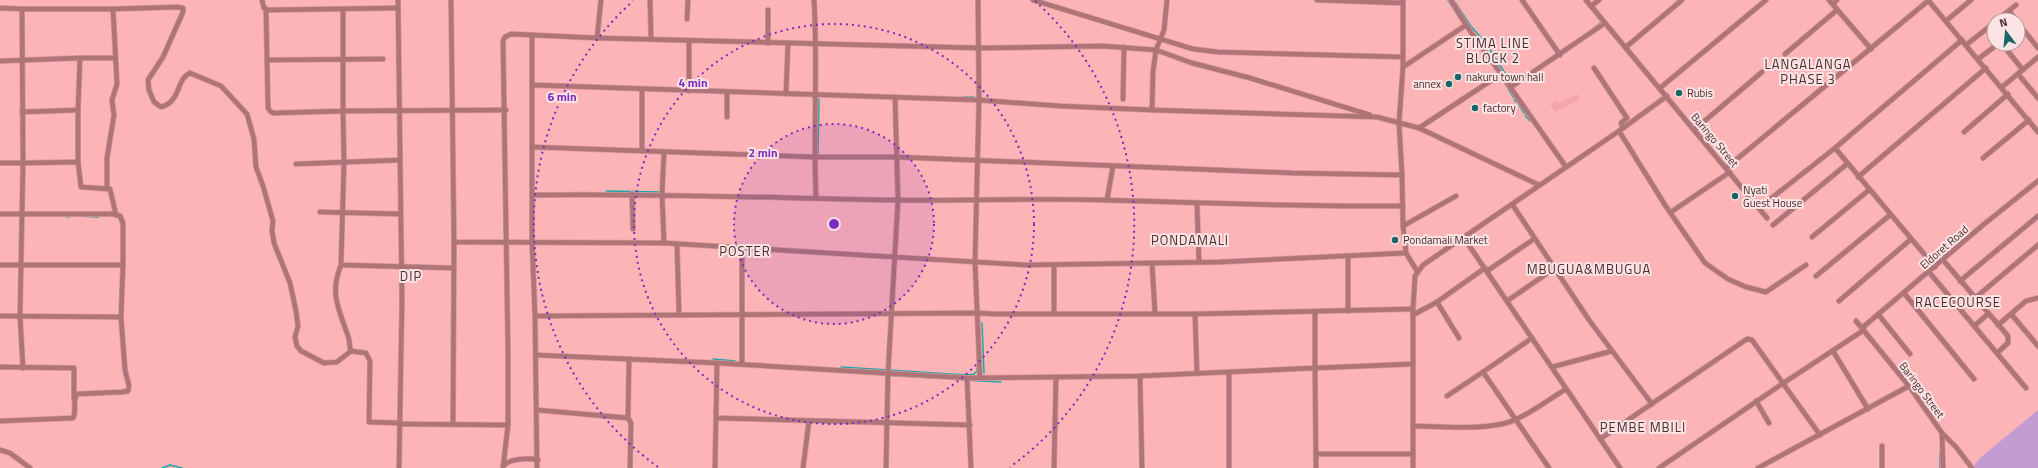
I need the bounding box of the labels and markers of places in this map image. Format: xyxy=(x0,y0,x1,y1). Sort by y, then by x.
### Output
place label: nakuru town hall xyxy=(1466,69,1543,85)
marker: nakuru town hall xyxy=(1453,72,1463,82)
place label: annex xyxy=(1413,76,1441,92)
marker: annex xyxy=(1444,79,1454,89)
place label: Rubis xyxy=(1687,85,1713,101)
marker: Rubis xyxy=(1674,88,1684,98)
place label: factory xyxy=(1483,100,1516,116)
marker: factory xyxy=(1470,103,1480,113)
place label: Nyati Guest House xyxy=(1743,182,1803,211)
marker: Nyati Guest House xyxy=(1730,191,1740,201)
centre of rings xyxy=(827,217,841,231)
place label: Pondamali Market xyxy=(1403,232,1488,248)
marker: Pondamali Market xyxy=(1390,235,1400,245)

